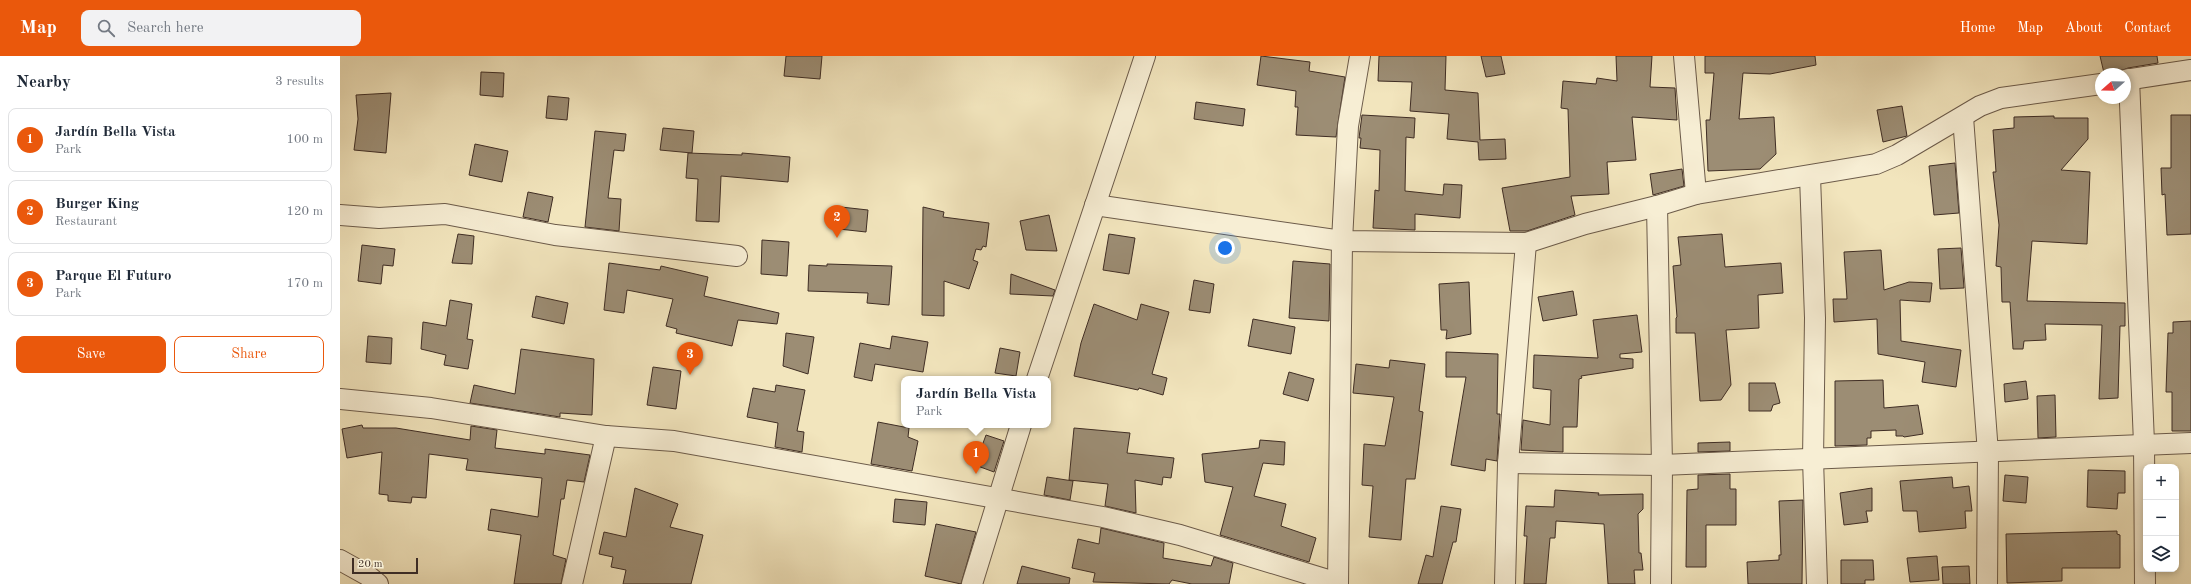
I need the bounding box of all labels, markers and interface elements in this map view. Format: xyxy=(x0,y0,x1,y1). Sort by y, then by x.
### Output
search box xyxy=(81,10,361,46)
icon: search xyxy=(95,17,117,39)
text: Map xyxy=(20,19,57,38)
text: Search here xyxy=(127,21,204,36)
text: Home xyxy=(1960,21,1995,35)
text: Map xyxy=(2017,21,2043,35)
text: About xyxy=(2065,21,2102,35)
text: Contact xyxy=(2124,21,2171,35)
north arrow xyxy=(2095,68,2131,104)
text: Nearby xyxy=(16,74,71,91)
text: 3 results xyxy=(275,75,324,88)
text: Jardín Bella Vista xyxy=(55,125,176,140)
text: 1 xyxy=(26,133,34,146)
text: 100 m xyxy=(286,133,323,146)
text: Park xyxy=(55,143,82,156)
text: Burger King xyxy=(55,197,139,212)
text: 2 xyxy=(26,205,34,218)
text: 120 m xyxy=(286,205,323,218)
pin: 2 xyxy=(824,205,850,238)
text: Restaurant xyxy=(55,215,117,228)
your location xyxy=(1215,238,1235,258)
text: Parque El Futuro xyxy=(55,269,172,284)
text: 3 xyxy=(26,277,34,290)
text: 170 m xyxy=(286,277,323,290)
text: Park xyxy=(55,287,82,300)
button: Save xyxy=(16,336,166,373)
button: Share xyxy=(174,336,324,373)
pin: 3 xyxy=(677,342,703,375)
popup xyxy=(901,376,1051,428)
text: Jardín Bella Vista xyxy=(916,387,1036,402)
text: Park xyxy=(916,405,942,418)
pin: 1 xyxy=(963,441,989,474)
map controls xyxy=(2143,464,2179,572)
button: + xyxy=(2143,464,2179,500)
button: − xyxy=(2143,500,2179,536)
button: layers xyxy=(2143,536,2179,572)
scale bar xyxy=(352,556,418,575)
text: 20 m xyxy=(358,559,383,570)

